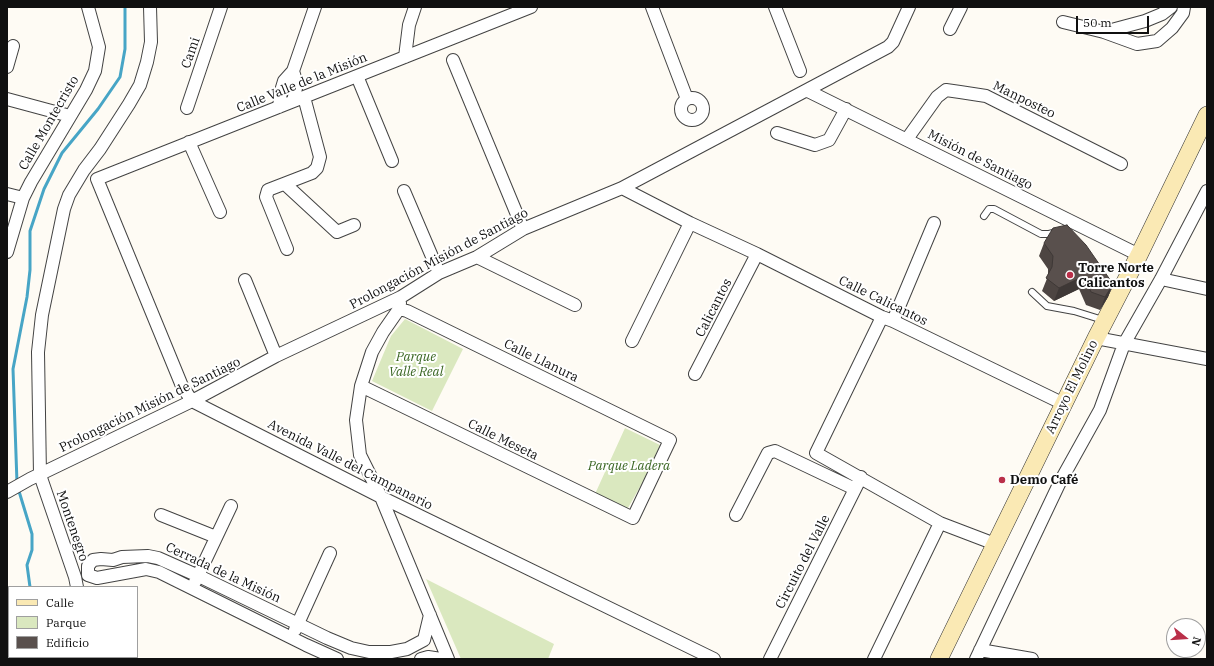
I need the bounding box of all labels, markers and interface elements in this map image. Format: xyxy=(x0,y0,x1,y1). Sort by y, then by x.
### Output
scale bar xyxy=(1078,8,1151,34)
text: 50 m xyxy=(1083,15,1112,30)
street label: Cami xyxy=(178,35,204,71)
street label: Calle Valle de la Misión xyxy=(235,50,369,116)
street label: Calle Montecristo xyxy=(16,73,82,173)
street label: Manposteo xyxy=(990,78,1058,122)
street label: Misión de Santiago xyxy=(925,127,1035,193)
street label: Prolongación Misión de Santiago xyxy=(347,205,531,313)
place label: Torre Norte Calicantos xyxy=(1078,260,1154,291)
marker: Torre Norte Calicantos xyxy=(1065,270,1075,280)
street label: Calle Calicantos xyxy=(836,273,930,329)
street label: Calicantos xyxy=(693,276,735,340)
street label: Calle Llanura xyxy=(501,336,581,386)
street label: Arroyo El Molino xyxy=(1043,338,1101,436)
park label: Parque Valle Real xyxy=(389,349,443,380)
street label: Prolongación Misión de Santiago xyxy=(57,354,243,456)
street label: Calle Meseta xyxy=(465,416,541,464)
street label: Avenida Valle del Campanario xyxy=(265,417,435,513)
park label: Parque Ladera xyxy=(588,458,670,474)
place label: Demo Café xyxy=(1010,472,1078,488)
marker: Demo Café xyxy=(997,475,1007,485)
street label: Montenegro xyxy=(53,488,91,564)
street label: Circuito del Valle xyxy=(773,512,833,612)
street label: Cerrada de la Misión xyxy=(163,539,283,607)
legend xyxy=(8,586,138,658)
text: Calle xyxy=(46,595,74,610)
text: Parque xyxy=(46,615,86,630)
north arrow xyxy=(1166,618,1206,658)
text: Edificio xyxy=(46,635,89,650)
text: N xyxy=(1189,635,1204,647)

